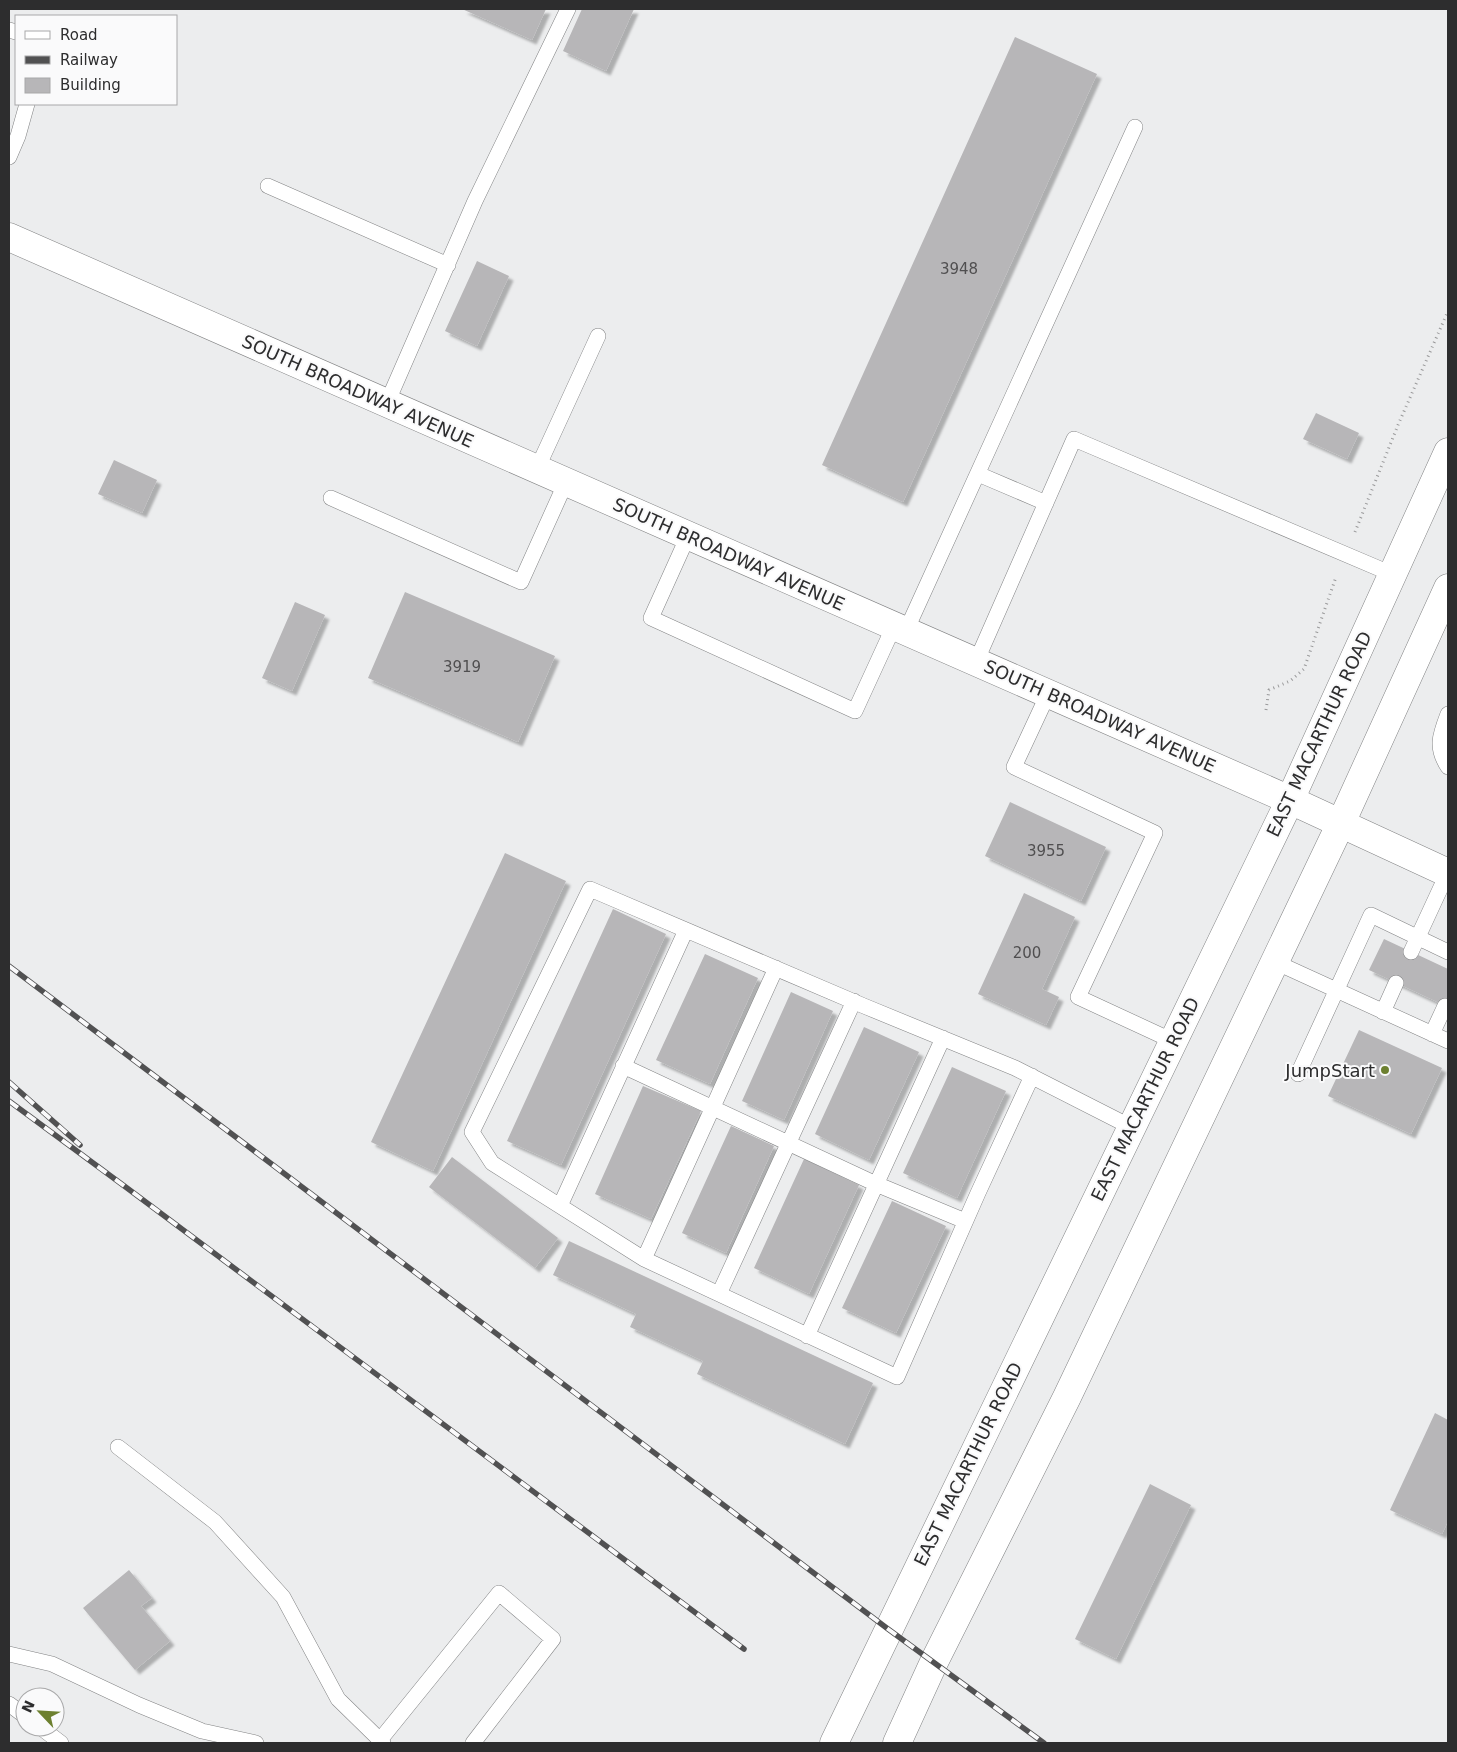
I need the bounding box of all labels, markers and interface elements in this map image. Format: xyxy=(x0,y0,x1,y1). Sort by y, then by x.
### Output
legend xyxy=(15,15,178,105)
text: Road xyxy=(60,26,98,44)
text: Railway xyxy=(60,51,118,69)
text: Building xyxy=(60,76,121,94)
house number: 3948 xyxy=(940,260,978,278)
street label: SOUTH BROADWAY AVENUE xyxy=(239,330,477,452)
street label: SOUTH BROADWAY AVENUE xyxy=(610,493,848,615)
street label: EAST MACARTHUR ROAD xyxy=(1262,628,1376,840)
street label: SOUTH BROADWAY AVENUE xyxy=(981,655,1219,777)
house number: 3919 xyxy=(443,658,481,676)
house number: 3955 xyxy=(1027,842,1065,860)
house number: 200 xyxy=(1013,944,1041,962)
street label: EAST MACARTHUR ROAD xyxy=(1086,994,1204,1204)
place label: JumpStart xyxy=(1284,1060,1375,1081)
marker: JumpStart xyxy=(1379,1064,1391,1076)
street label: EAST MACARTHUR ROAD xyxy=(909,1359,1027,1569)
north arrow xyxy=(15,1687,65,1737)
text: N xyxy=(18,1698,38,1715)

